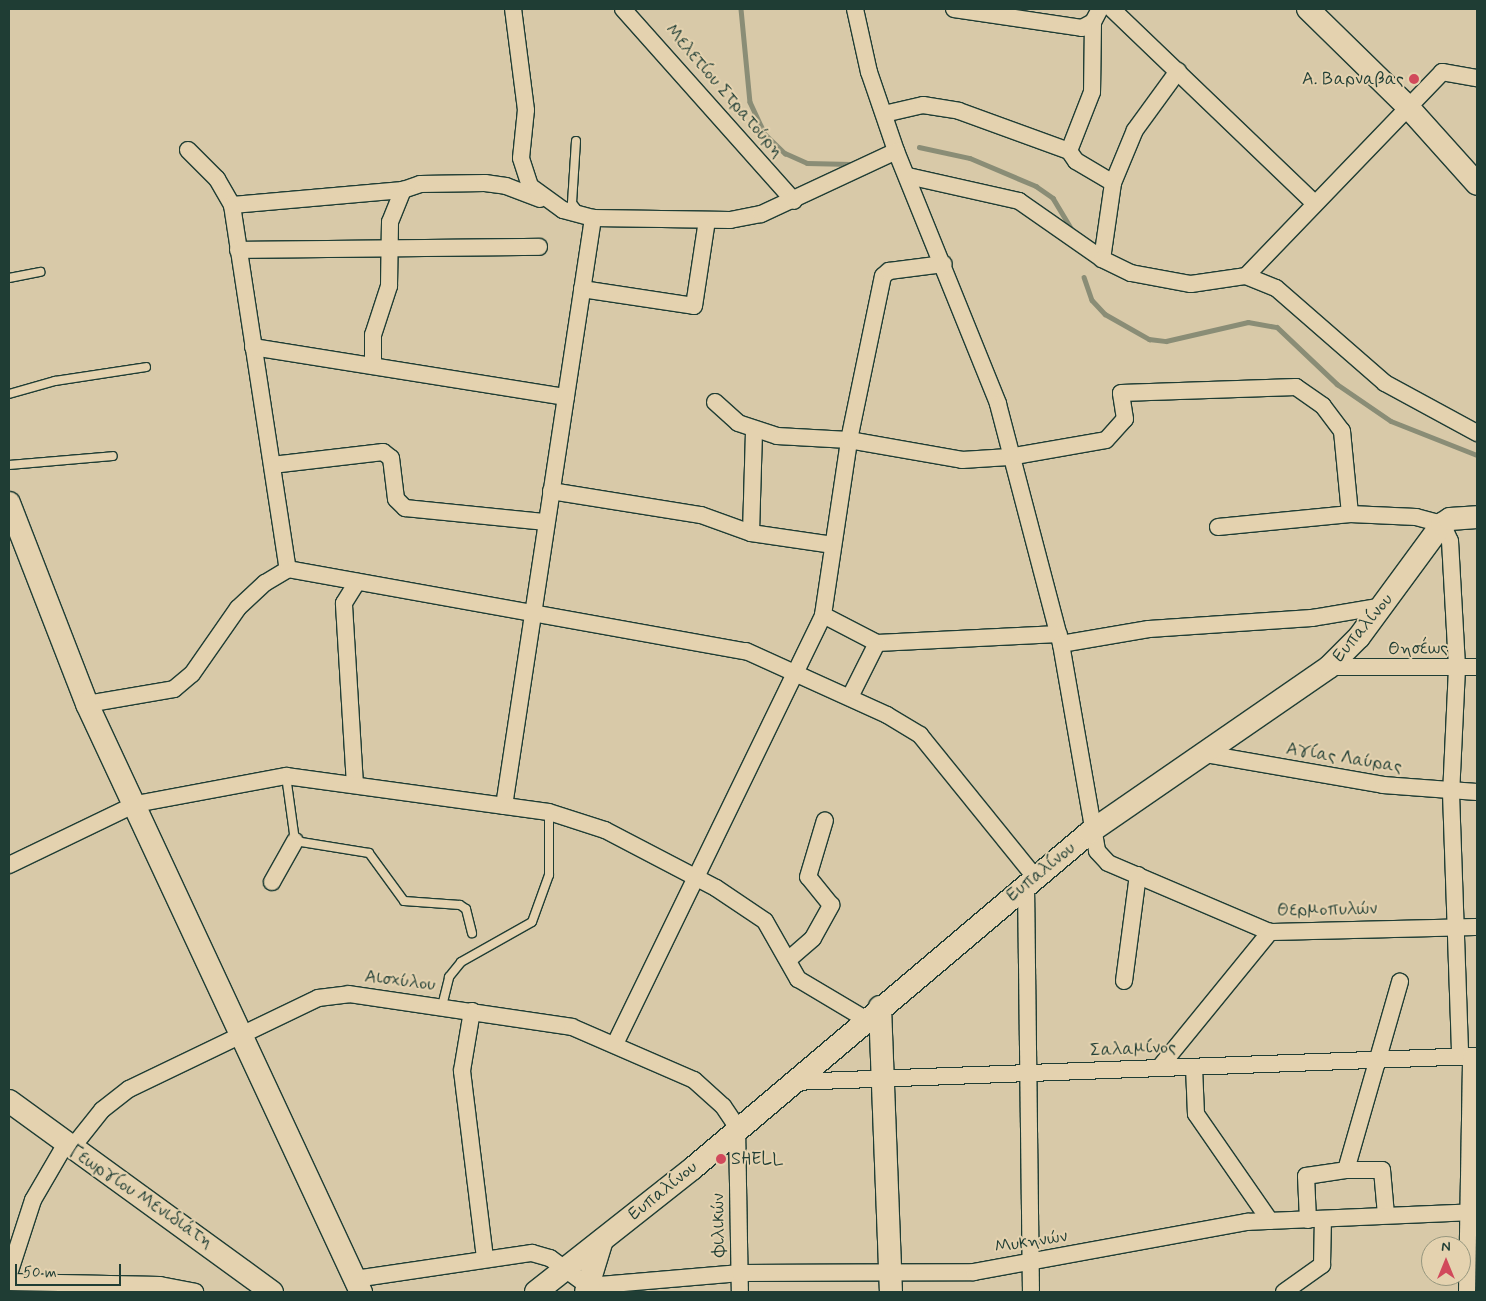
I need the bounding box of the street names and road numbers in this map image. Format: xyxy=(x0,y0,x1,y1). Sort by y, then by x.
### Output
street label: Μελετίου Στρατούρη xyxy=(660,20,788,162)
street label: Ευπαλίνου xyxy=(1328,589,1398,667)
street label: Θησέως xyxy=(1388,638,1448,660)
street label: Αγίας Λαύρας xyxy=(1284,738,1404,778)
street label: Ευπαλίνου xyxy=(1002,838,1080,906)
street label: Θερμοπυλών xyxy=(1277,898,1377,922)
street label: Αισχύλου xyxy=(363,966,437,996)
street label: Σαλαμίνος xyxy=(1090,1037,1176,1061)
street label: Γεωργίου Μενιδιάτη xyxy=(65,1141,217,1253)
street label: Ευπαλίνου xyxy=(624,1157,702,1225)
street label: Φιλικών xyxy=(708,1193,730,1257)
street label: Μυκηνών xyxy=(993,1226,1069,1258)

